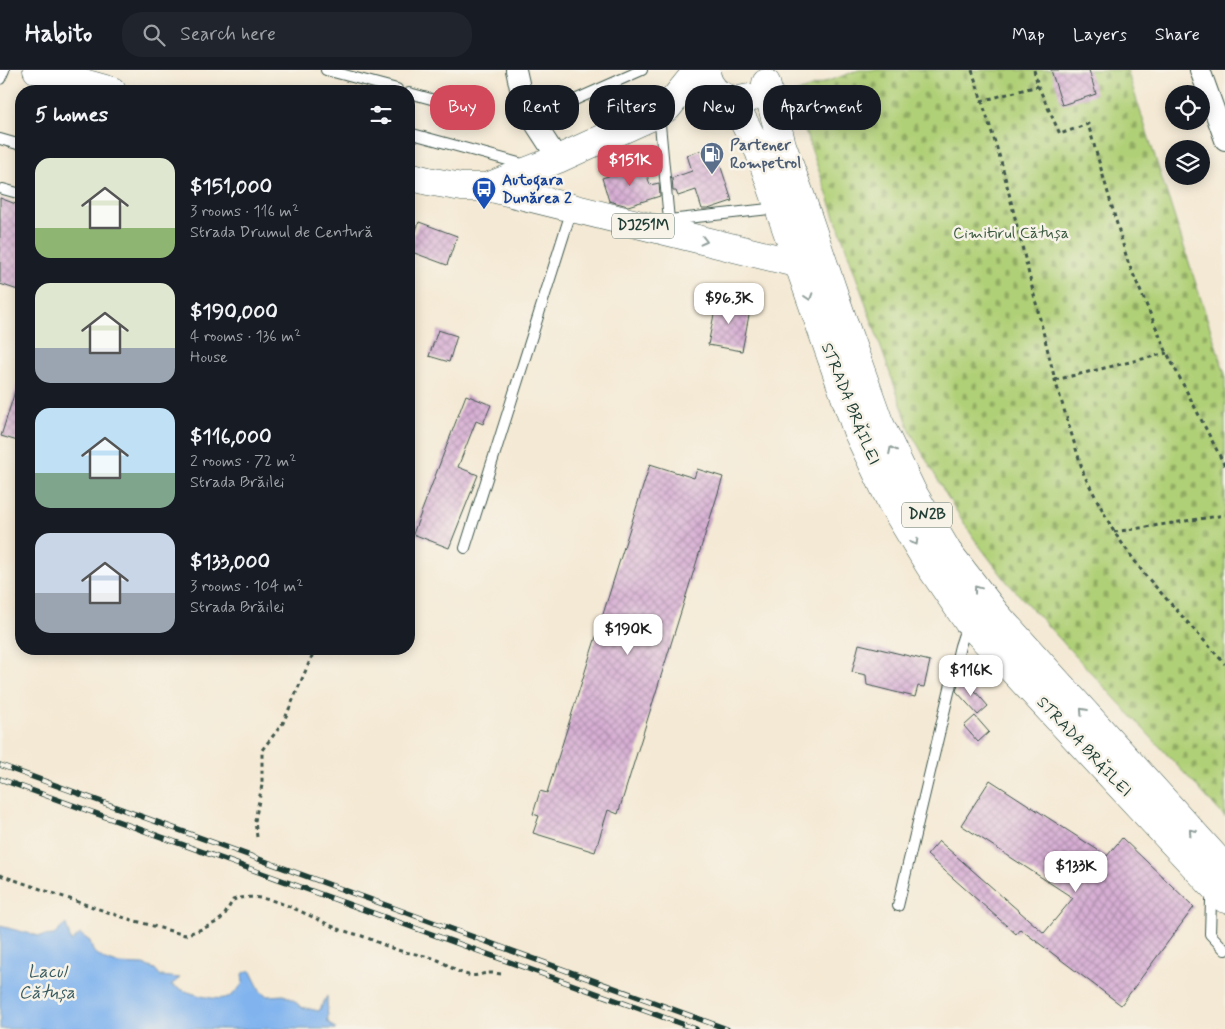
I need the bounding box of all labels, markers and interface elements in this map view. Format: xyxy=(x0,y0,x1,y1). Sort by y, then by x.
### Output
search box xyxy=(122,12,472,57)
text: Habito xyxy=(25,19,92,50)
icon: search xyxy=(140,21,168,49)
text: Search here xyxy=(180,22,276,47)
text: Map xyxy=(1012,23,1045,47)
text: Layers xyxy=(1073,23,1127,47)
text: Share xyxy=(1155,23,1200,47)
chip: Buy xyxy=(430,85,495,130)
chip: Rent xyxy=(505,85,579,130)
chip: Filters xyxy=(589,85,675,130)
chip: New xyxy=(685,85,753,130)
chip: Apartment xyxy=(763,85,881,130)
map controls xyxy=(1165,85,1210,185)
button: locate xyxy=(1165,85,1210,130)
text: 5 homes xyxy=(35,101,108,129)
icon: filters xyxy=(367,101,395,129)
place label: Partener Rompetrol xyxy=(730,135,801,174)
button: layers xyxy=(1165,140,1210,185)
fuel station icon: Partener Rompetrol xyxy=(699,141,725,175)
pin: $151K xyxy=(595,144,665,187)
text: $151K xyxy=(609,150,651,171)
place label: Autogara Dunărea 2 xyxy=(502,170,572,209)
text: $151,000 xyxy=(190,173,272,201)
bus stop icon: Autogara Dunărea 2 xyxy=(471,176,497,210)
icon: home xyxy=(75,178,135,238)
text: 3 rooms · 116 m² xyxy=(190,201,299,222)
road number: DJ251M xyxy=(612,214,674,238)
text: Strada Drumul de Centură xyxy=(190,222,373,243)
park label: Cimitirul Cătușa xyxy=(953,223,1069,244)
one-way arrow xyxy=(700,235,709,246)
pin: $96.3K xyxy=(688,282,770,325)
text: $96.3K xyxy=(705,288,753,309)
one-way arrow xyxy=(804,292,814,300)
text: $190,000 xyxy=(190,298,278,326)
icon: home xyxy=(75,303,135,363)
text: 4 rooms · 136 m² xyxy=(190,326,301,347)
street label: STRADA BRĂILEI xyxy=(816,340,884,468)
text: House xyxy=(190,347,228,368)
text: $116,000 xyxy=(190,423,272,451)
icon: home xyxy=(75,428,135,488)
one-way arrow xyxy=(889,447,899,456)
text: 2 rooms · 72 m² xyxy=(190,451,296,472)
text: Strada Brăilei xyxy=(190,472,284,493)
road number: DN2B xyxy=(902,502,952,528)
one-way arrow xyxy=(908,536,918,545)
text: $133,000 xyxy=(190,548,270,576)
icon: home xyxy=(75,553,135,613)
text: 3 rooms · 104 m² xyxy=(190,576,303,597)
one-way arrow xyxy=(974,586,982,595)
text: Strada Brăilei xyxy=(190,597,284,618)
pin: $190K xyxy=(593,614,663,656)
text: $190K xyxy=(604,619,652,640)
pin: $116K xyxy=(936,654,1006,697)
text: $116K xyxy=(950,660,992,681)
street label: STRADA BRĂILEI xyxy=(1032,692,1136,802)
one-way arrow xyxy=(1080,708,1089,717)
one-way arrow xyxy=(1189,828,1198,837)
pin: $133K xyxy=(1041,850,1111,893)
text: $133K xyxy=(1055,856,1097,877)
water label: Lacul Cătușa xyxy=(19,960,75,1005)

